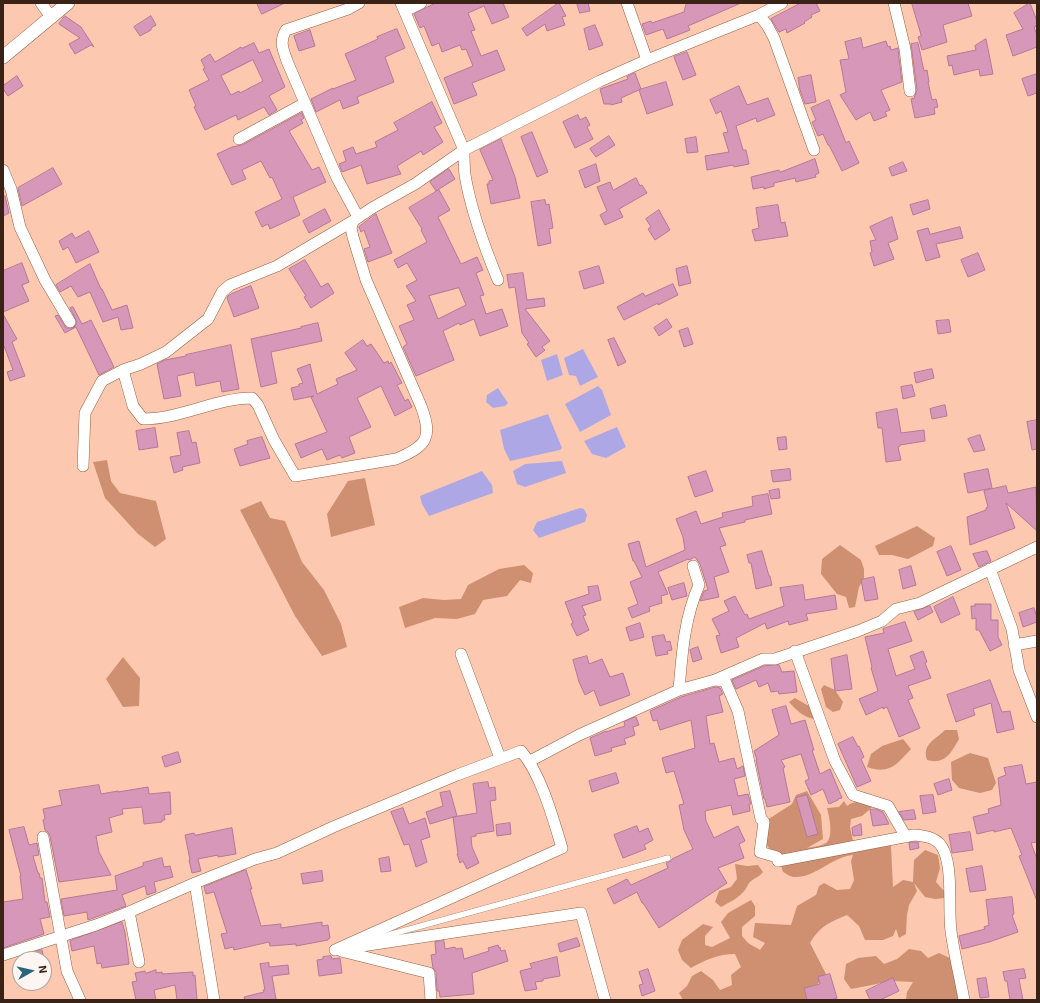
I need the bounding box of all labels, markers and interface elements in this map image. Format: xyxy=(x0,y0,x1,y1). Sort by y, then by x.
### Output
north arrow xyxy=(12,951,52,991)
text: N xyxy=(36,965,50,974)

